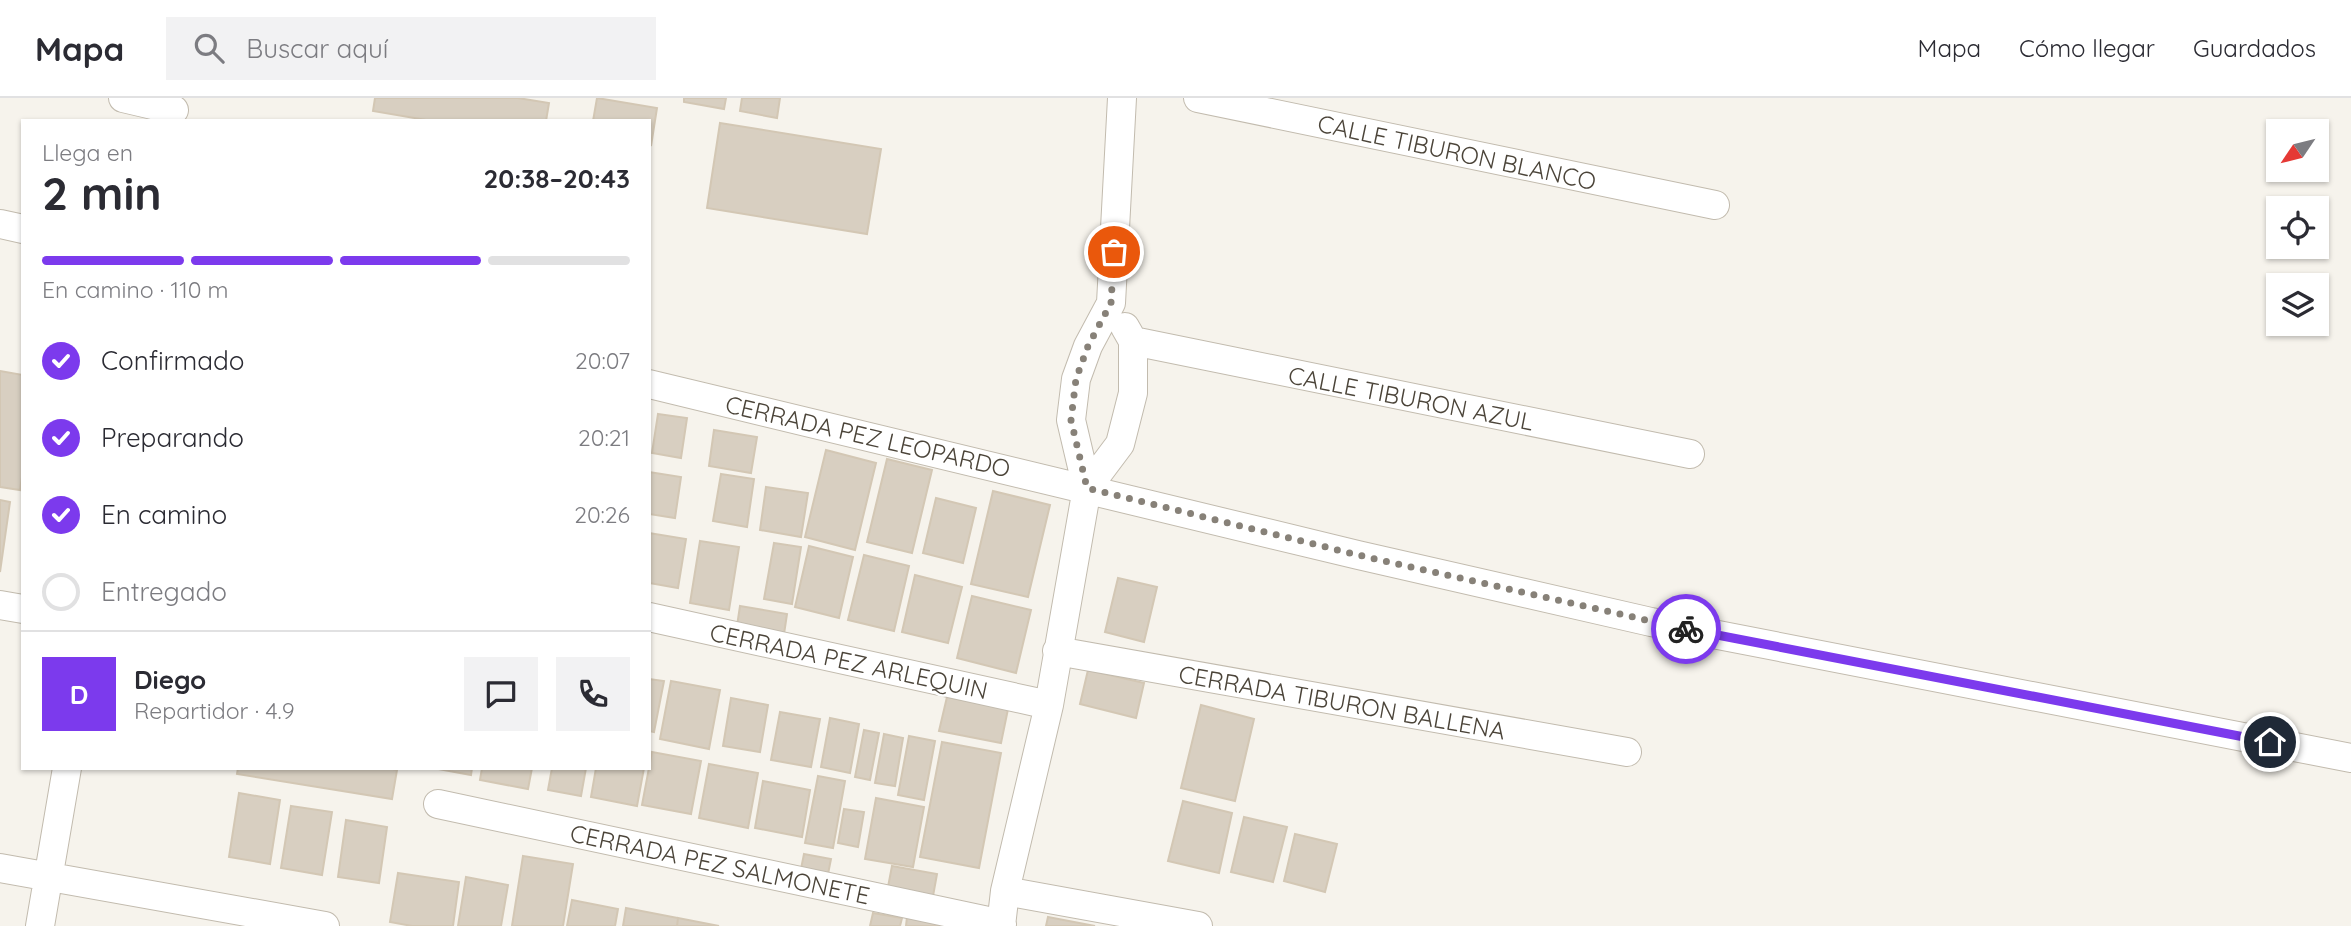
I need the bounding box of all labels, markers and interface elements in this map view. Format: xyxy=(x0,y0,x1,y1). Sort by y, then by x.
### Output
search box xyxy=(166,17,656,80)
text: Mapa xyxy=(35,28,124,69)
icon: search xyxy=(190,29,228,67)
text: Buscar aquí xyxy=(246,32,388,65)
text: Mapa xyxy=(1918,33,1981,63)
text: Cómo llegar xyxy=(2019,33,2155,63)
text: Guardados xyxy=(2193,33,2316,63)
street label: CALLE TIBURON BLANCO xyxy=(1315,108,1599,196)
north arrow xyxy=(2266,119,2329,182)
map controls xyxy=(2266,119,2329,336)
text: Llega en xyxy=(42,138,133,167)
text: 20:38–20:43 xyxy=(483,162,630,195)
text: 2 min xyxy=(42,164,162,222)
button: locate xyxy=(2266,196,2329,259)
pin xyxy=(1084,222,1144,282)
icon: bag xyxy=(1095,233,1133,271)
button: layers xyxy=(2266,273,2329,336)
text: En camino · 110 m xyxy=(42,275,229,304)
icon: check xyxy=(42,342,80,380)
text: Confirmado xyxy=(101,344,245,377)
text: 20:07 xyxy=(575,346,630,375)
street label: CALLE TIBURON AZUL xyxy=(1286,359,1536,437)
street label: CERRADA PEZ LEOPARDO xyxy=(723,389,1013,483)
icon: check xyxy=(42,419,80,457)
text: Preparando xyxy=(101,421,244,454)
text: 20:21 xyxy=(578,423,630,452)
icon: check xyxy=(42,496,80,534)
text: En camino xyxy=(101,498,227,531)
text: 20:26 xyxy=(574,500,630,529)
text: Entregado xyxy=(101,575,227,608)
courier xyxy=(1651,594,1721,664)
icon: bike xyxy=(1667,610,1705,648)
street label: CERRADA PEZ ARLEQUIN xyxy=(707,617,991,705)
button: chat xyxy=(464,657,538,731)
button: phone xyxy=(556,657,630,731)
street label: CERRADA TIBURON BALLENA xyxy=(1176,658,1508,746)
text: Diego xyxy=(134,663,206,696)
text: D xyxy=(70,678,88,711)
text: Repartidor · 4.9 xyxy=(134,696,295,725)
pin xyxy=(2240,712,2300,772)
icon: home xyxy=(2251,723,2289,761)
street label: CERRADA PEZ SALMONETE xyxy=(568,818,872,910)

